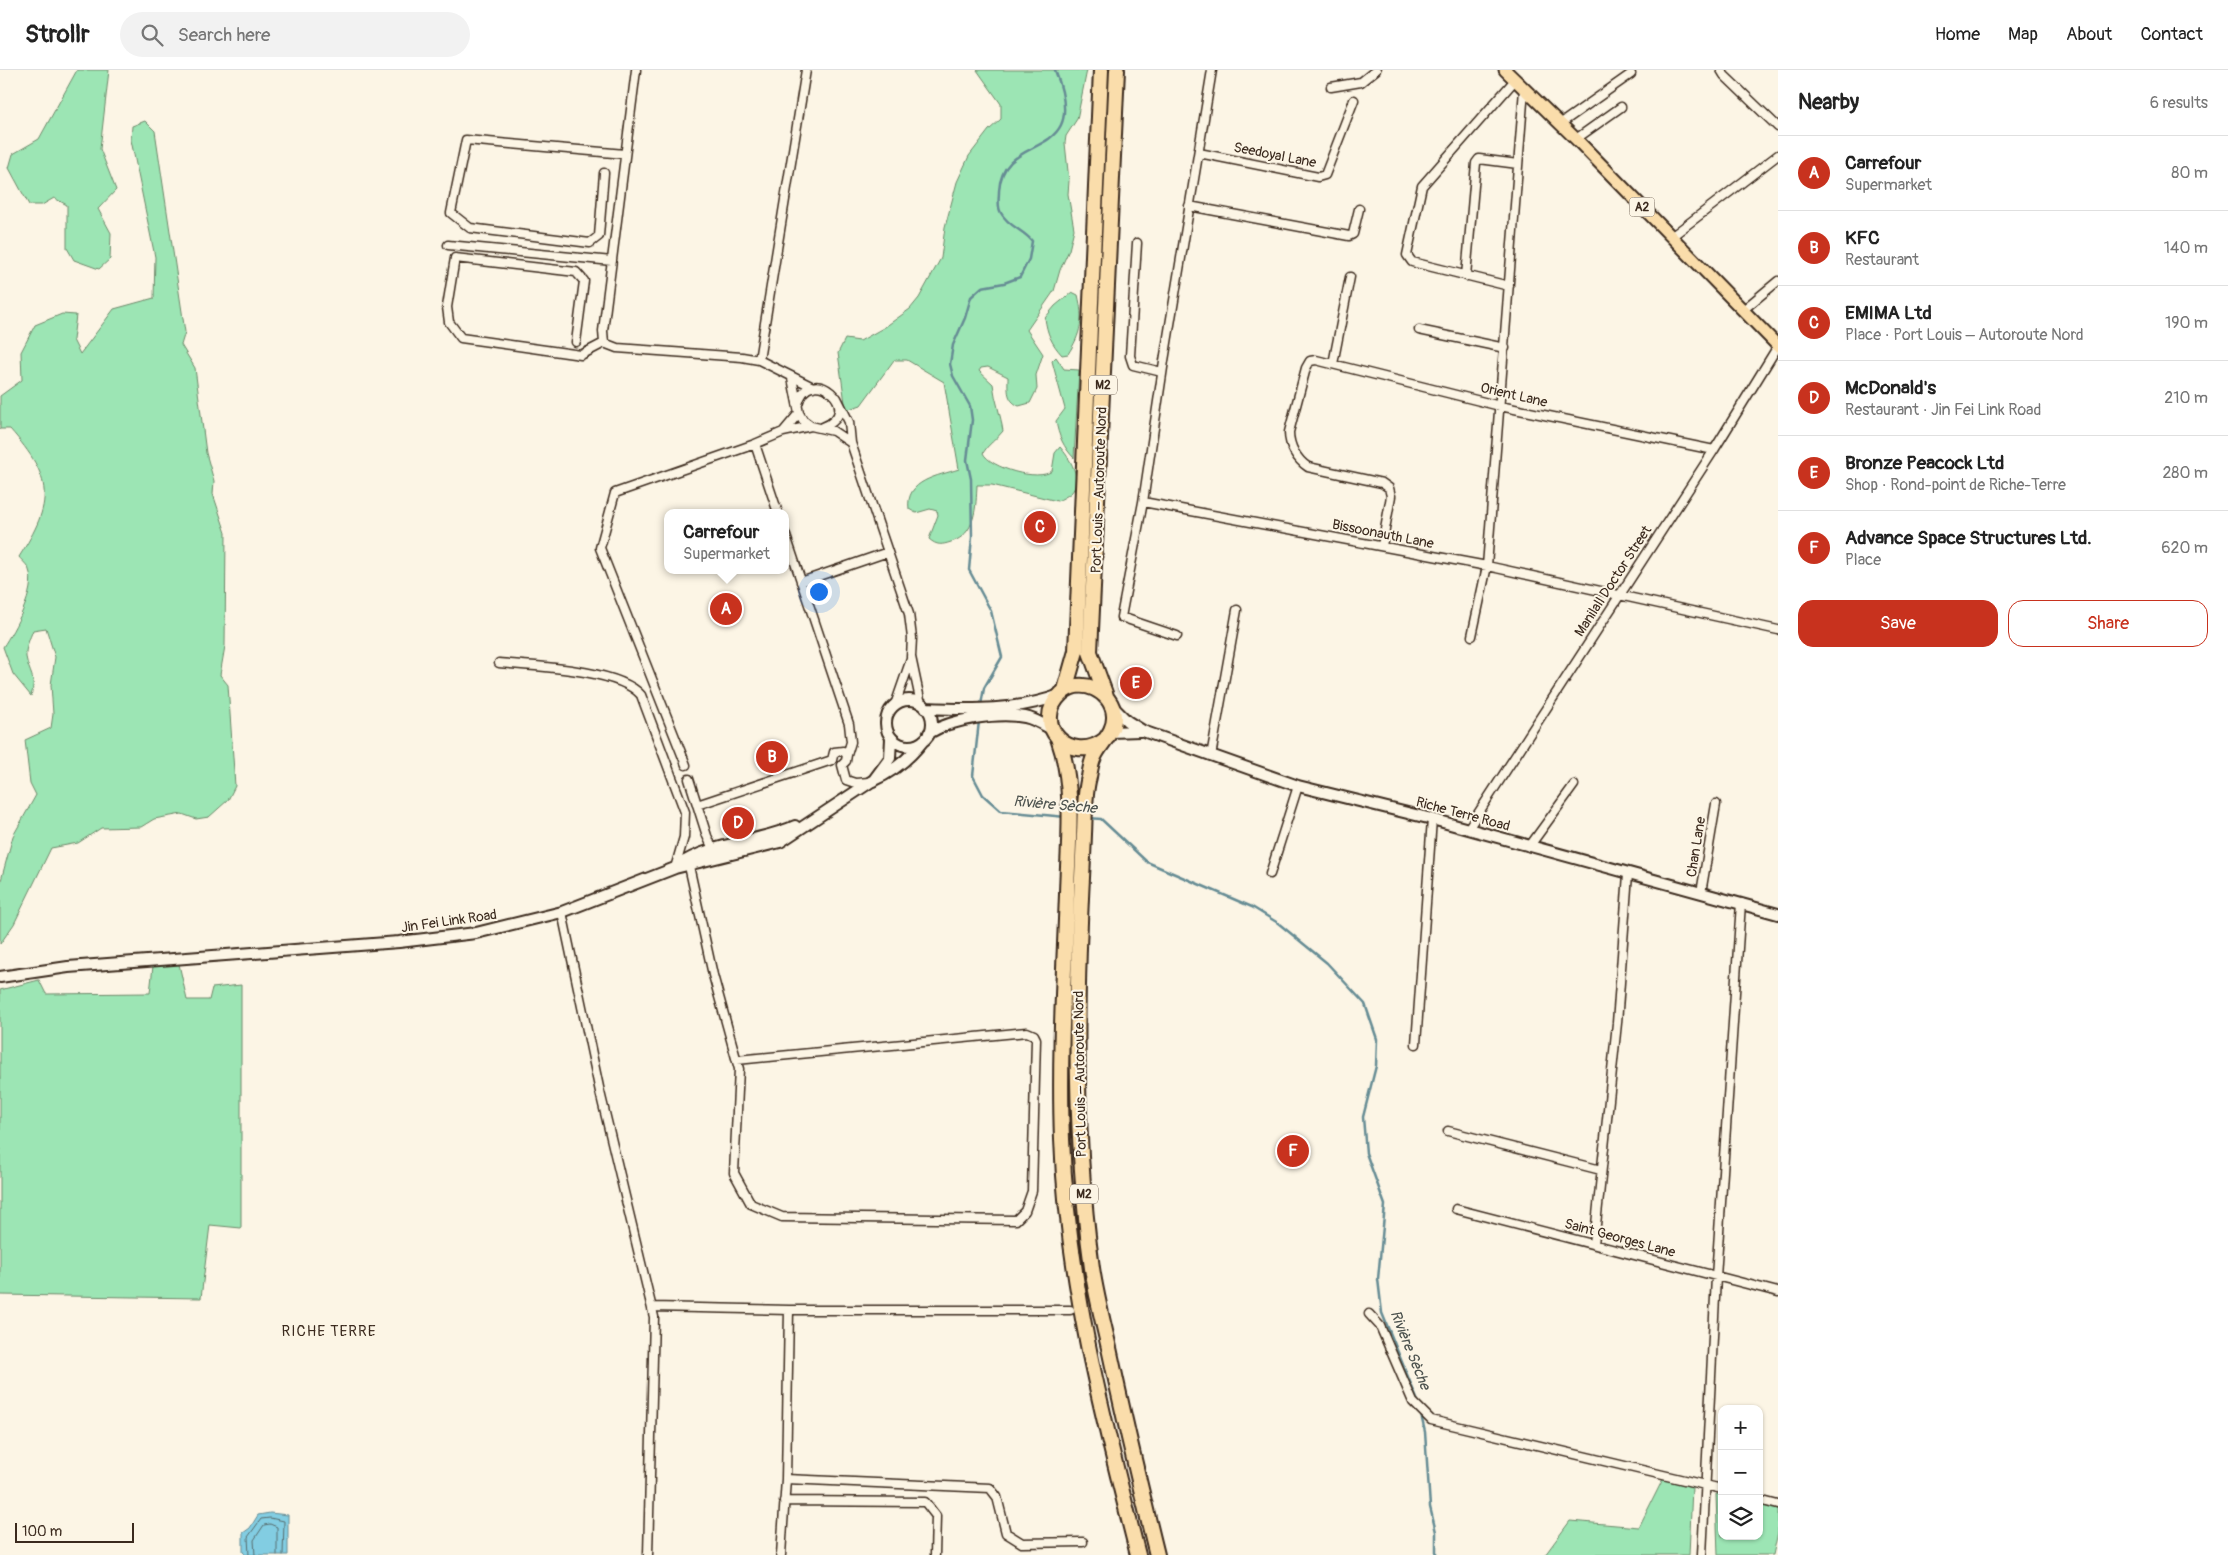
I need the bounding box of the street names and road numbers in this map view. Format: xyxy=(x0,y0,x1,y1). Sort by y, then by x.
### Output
street label: Seedoyal Lane xyxy=(1232,139,1318,171)
road number: A2 xyxy=(1630,198,1654,216)
road number: M2 xyxy=(1089,376,1117,394)
street label: Orient Lane xyxy=(1479,379,1549,411)
street label: Port Louis – Autoroute Nord xyxy=(1088,406,1110,574)
street label: Bissoonauth Lane xyxy=(1331,516,1435,552)
street label: Manilall Doctor Street xyxy=(1571,522,1655,640)
street label: Riche Terre Road xyxy=(1414,793,1512,835)
street label: Chan Lane xyxy=(1683,815,1709,878)
street label: Jin Fei Link Road xyxy=(400,906,498,936)
street label: Port Louis – Autoroute Nord xyxy=(1070,990,1090,1157)
road number: M2 xyxy=(1070,1184,1098,1204)
street label: Saint Georges Lane xyxy=(1563,1215,1677,1261)

